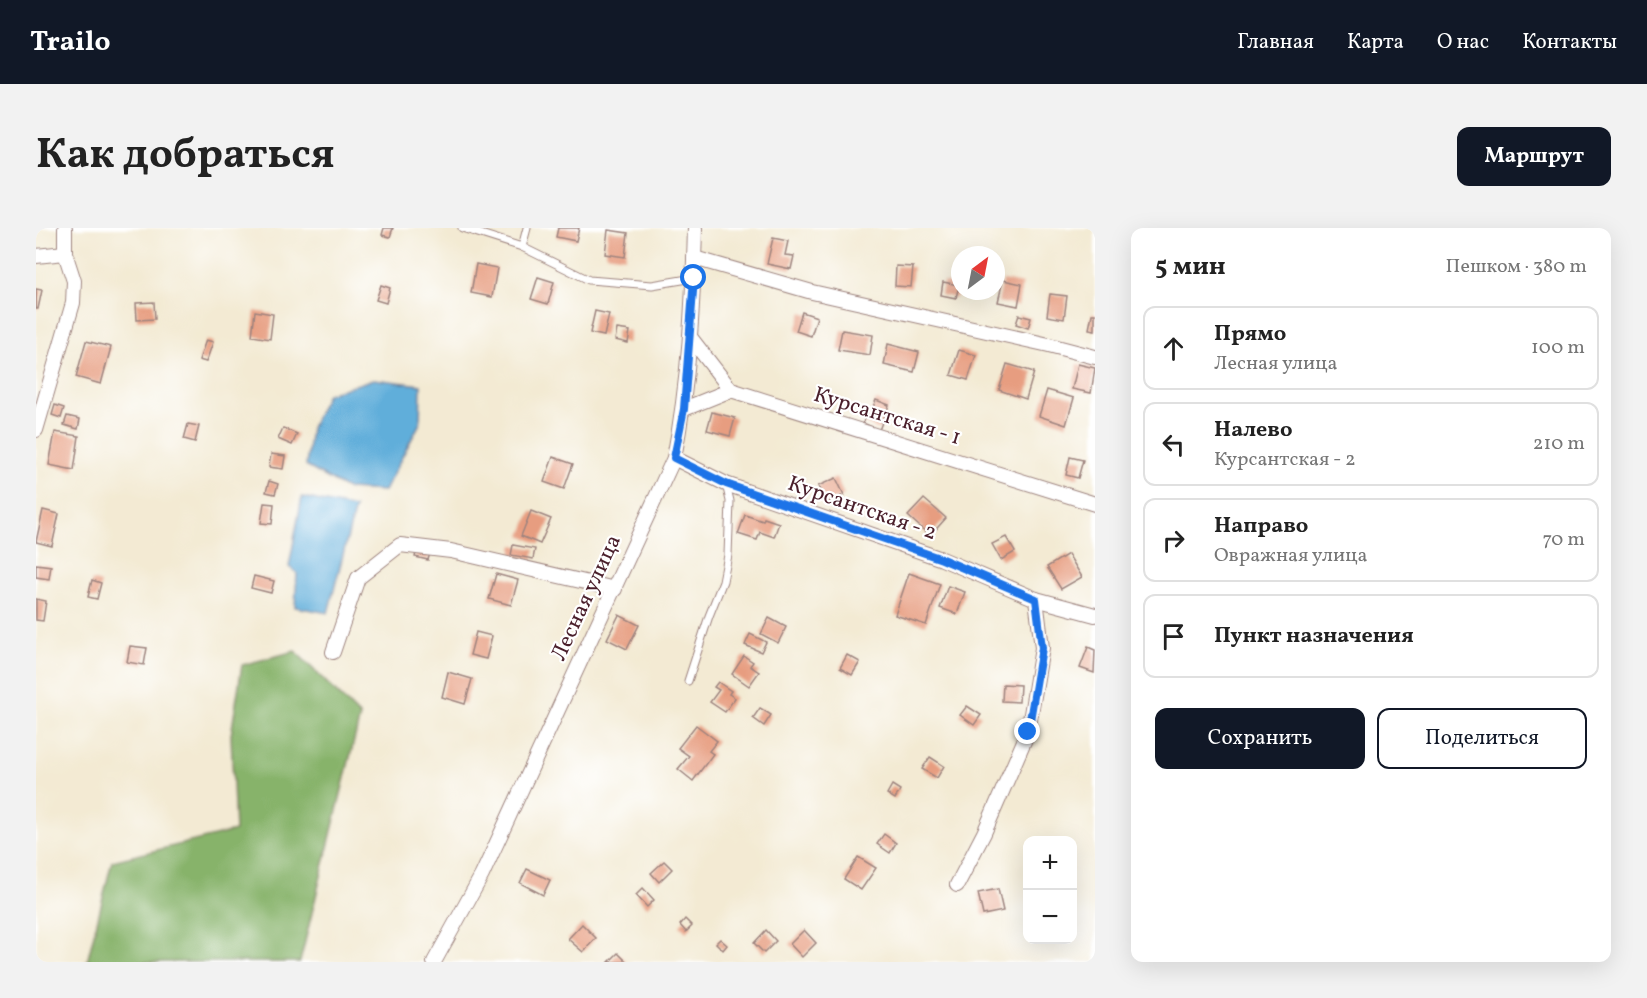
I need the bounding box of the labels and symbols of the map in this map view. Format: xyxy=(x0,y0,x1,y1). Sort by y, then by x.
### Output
north arrow xyxy=(951,246,1005,300)
route start xyxy=(680,264,706,290)
street label: Курсантская - 1 xyxy=(809,380,965,454)
street label: Курсантская - 2 xyxy=(783,469,941,549)
street label: Лесная улица xyxy=(544,530,630,666)
route end xyxy=(1014,718,1040,744)

